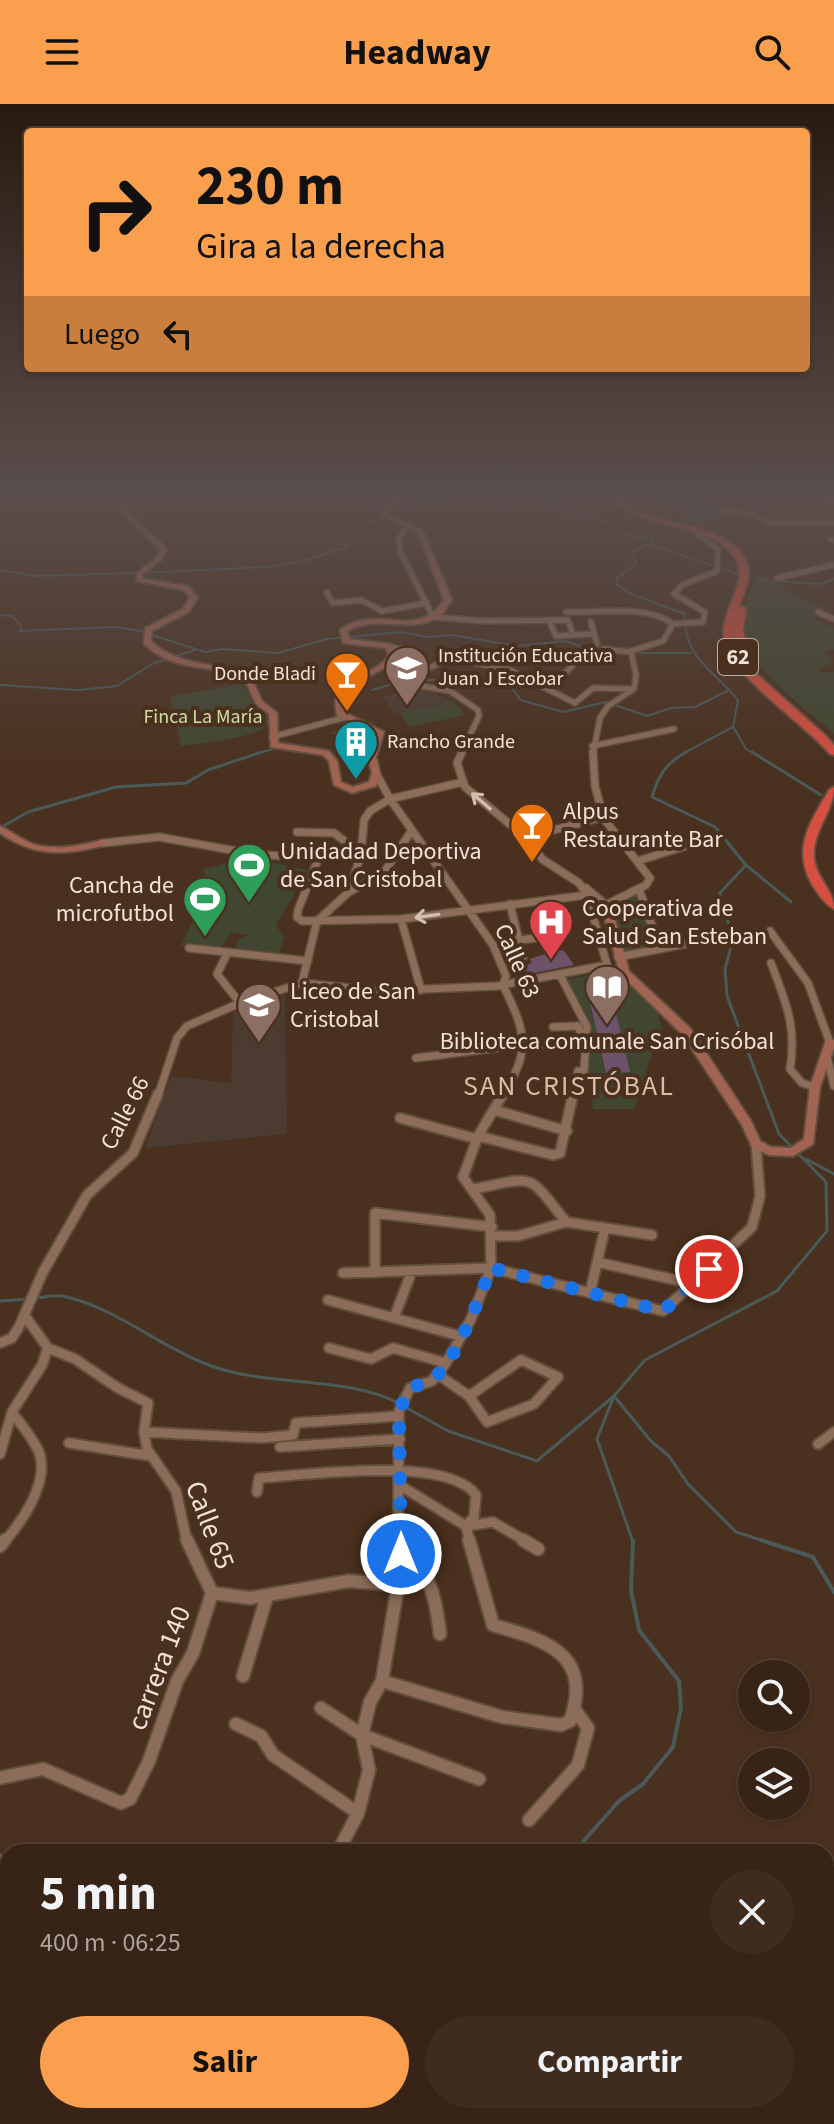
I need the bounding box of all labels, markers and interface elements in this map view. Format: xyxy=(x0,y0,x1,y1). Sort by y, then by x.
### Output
text: Headway xyxy=(343,27,491,78)
icon: menu xyxy=(40,30,84,74)
icon: search xyxy=(750,30,794,74)
text: 230 m xyxy=(196,147,344,226)
icon: right xyxy=(64,160,168,264)
text: Gira a la derecha xyxy=(196,221,446,272)
icon: left xyxy=(156,312,200,356)
text: Luego xyxy=(64,313,140,356)
road number: 62 xyxy=(718,639,758,675)
place label: Institución Educativa Juan J Escobar xyxy=(438,642,613,693)
school or university icon: Institución Educativa Juan J Escobar xyxy=(383,644,431,707)
bar icon: Donde Bladi xyxy=(323,650,371,713)
place label: Donde Bladi xyxy=(214,660,316,688)
park label: Finca La María xyxy=(143,703,263,731)
building icon: Rancho Grande xyxy=(332,718,380,781)
place label: Rancho Grande xyxy=(387,728,515,756)
one-way arrow xyxy=(471,792,492,810)
place label: Alpus Restaurante Bar xyxy=(563,794,723,857)
bar icon: Alpus Restaurante Bar xyxy=(508,801,556,864)
place label: Unidadad Deportiva de San Cristobal xyxy=(280,834,482,897)
sports icon: Unidadad Deportiva de San Cristobal xyxy=(225,841,273,904)
place label: Cancha de microfutbol xyxy=(56,868,174,931)
sports icon: Cancha de microfutbol xyxy=(181,875,229,938)
place label: Cooperativa de Salud San Esteban xyxy=(582,891,767,954)
hospital icon: Cooperativa de Salud San Esteban xyxy=(527,898,575,961)
one-way arrow xyxy=(414,909,440,924)
street label: Calle 63 xyxy=(485,918,549,1004)
library icon: Biblioteca comunale San Crisóbal xyxy=(583,963,631,1026)
place label: Liceo de San Cristobal xyxy=(290,974,416,1037)
school or university icon: Liceo de San Cristobal xyxy=(235,981,283,1044)
place label: Biblioteca comunale San Crisóbal xyxy=(440,1024,774,1059)
district label: SAN CRISTÓBAL xyxy=(463,1066,675,1106)
street label: Calle 66 xyxy=(92,1070,158,1156)
pin xyxy=(675,1235,743,1303)
icon: arrive xyxy=(687,1247,731,1291)
street label: Calle 65 xyxy=(175,1475,245,1575)
position arrow xyxy=(359,1512,443,1596)
street label: carrera 140 xyxy=(117,1600,201,1736)
map controls xyxy=(738,1660,810,1820)
button: search xyxy=(738,1660,810,1732)
button: layers xyxy=(738,1748,810,1820)
text: 5 min xyxy=(40,1860,157,1928)
button: close xyxy=(710,1870,794,1954)
text: 400 m · 06:25 xyxy=(40,1924,181,1961)
button: Salir xyxy=(40,2016,409,2108)
button: Compartir xyxy=(425,2016,794,2108)

